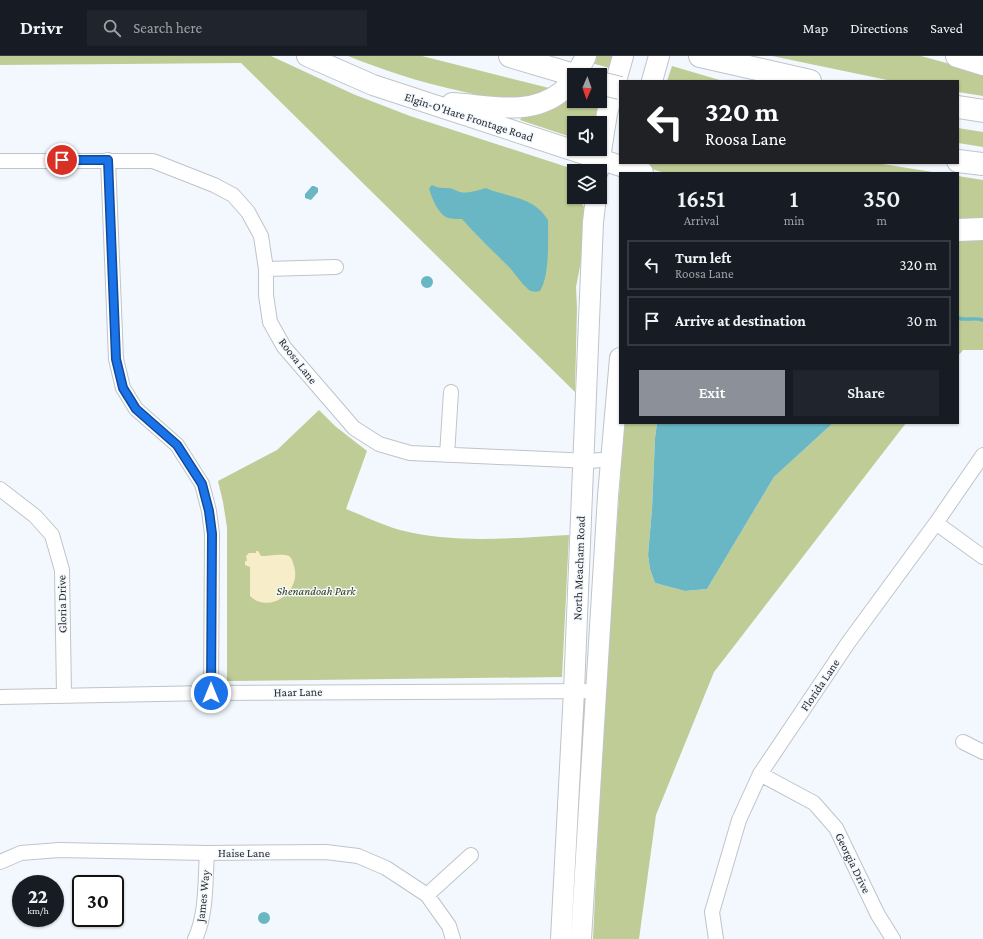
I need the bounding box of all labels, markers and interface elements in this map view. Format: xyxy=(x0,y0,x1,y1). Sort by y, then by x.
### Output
search box xyxy=(87,10,367,46)
text: Drivr xyxy=(20,17,63,38)
icon: search xyxy=(101,17,123,39)
text: Search here xyxy=(133,20,202,36)
text: Map xyxy=(803,20,828,36)
text: Directions xyxy=(850,20,908,36)
text: Saved xyxy=(930,20,963,36)
north arrow xyxy=(567,68,607,108)
map controls xyxy=(567,68,607,204)
street label: Elgin-O'Hare Frontage Road xyxy=(403,90,536,145)
icon: left xyxy=(639,96,691,148)
text: 320 m xyxy=(705,96,779,127)
button: sound xyxy=(567,116,607,156)
text: Roosa Lane xyxy=(705,129,786,149)
pin xyxy=(45,143,79,177)
icon: arrive xyxy=(51,149,73,171)
button: layers xyxy=(567,164,607,204)
text: 16:51 xyxy=(678,185,725,212)
text: 1 xyxy=(790,185,798,212)
text: 350 xyxy=(863,185,900,212)
text: Arrival xyxy=(684,213,719,228)
text: min xyxy=(784,213,805,228)
text: m xyxy=(877,213,887,228)
text: Turn left xyxy=(675,250,731,266)
icon: left xyxy=(641,254,663,276)
text: 320 m xyxy=(899,257,937,273)
text: Roosa Lane xyxy=(675,266,734,281)
icon: arrive xyxy=(641,310,663,332)
text: Arrive at destination xyxy=(675,313,806,329)
text: 30 m xyxy=(907,313,937,329)
street label: Roosa Lane xyxy=(276,335,320,387)
button: Exit xyxy=(639,370,785,416)
button: Share xyxy=(793,370,939,416)
street label: North Meacham Road xyxy=(570,515,588,621)
street label: Gloria Drive xyxy=(54,575,70,633)
park label: Shenandoah Park xyxy=(277,584,356,598)
street label: Florida Lane xyxy=(797,656,843,714)
position arrow xyxy=(190,672,232,714)
street label: Haar Lane xyxy=(273,685,323,699)
street label: Georgia Drive xyxy=(832,830,874,896)
street label: Haise Lane xyxy=(218,846,270,860)
street label: James Way xyxy=(193,869,213,924)
speed limit sign: 30 xyxy=(72,875,124,927)
text: 22 xyxy=(28,885,48,907)
text: km/h xyxy=(27,905,49,916)

